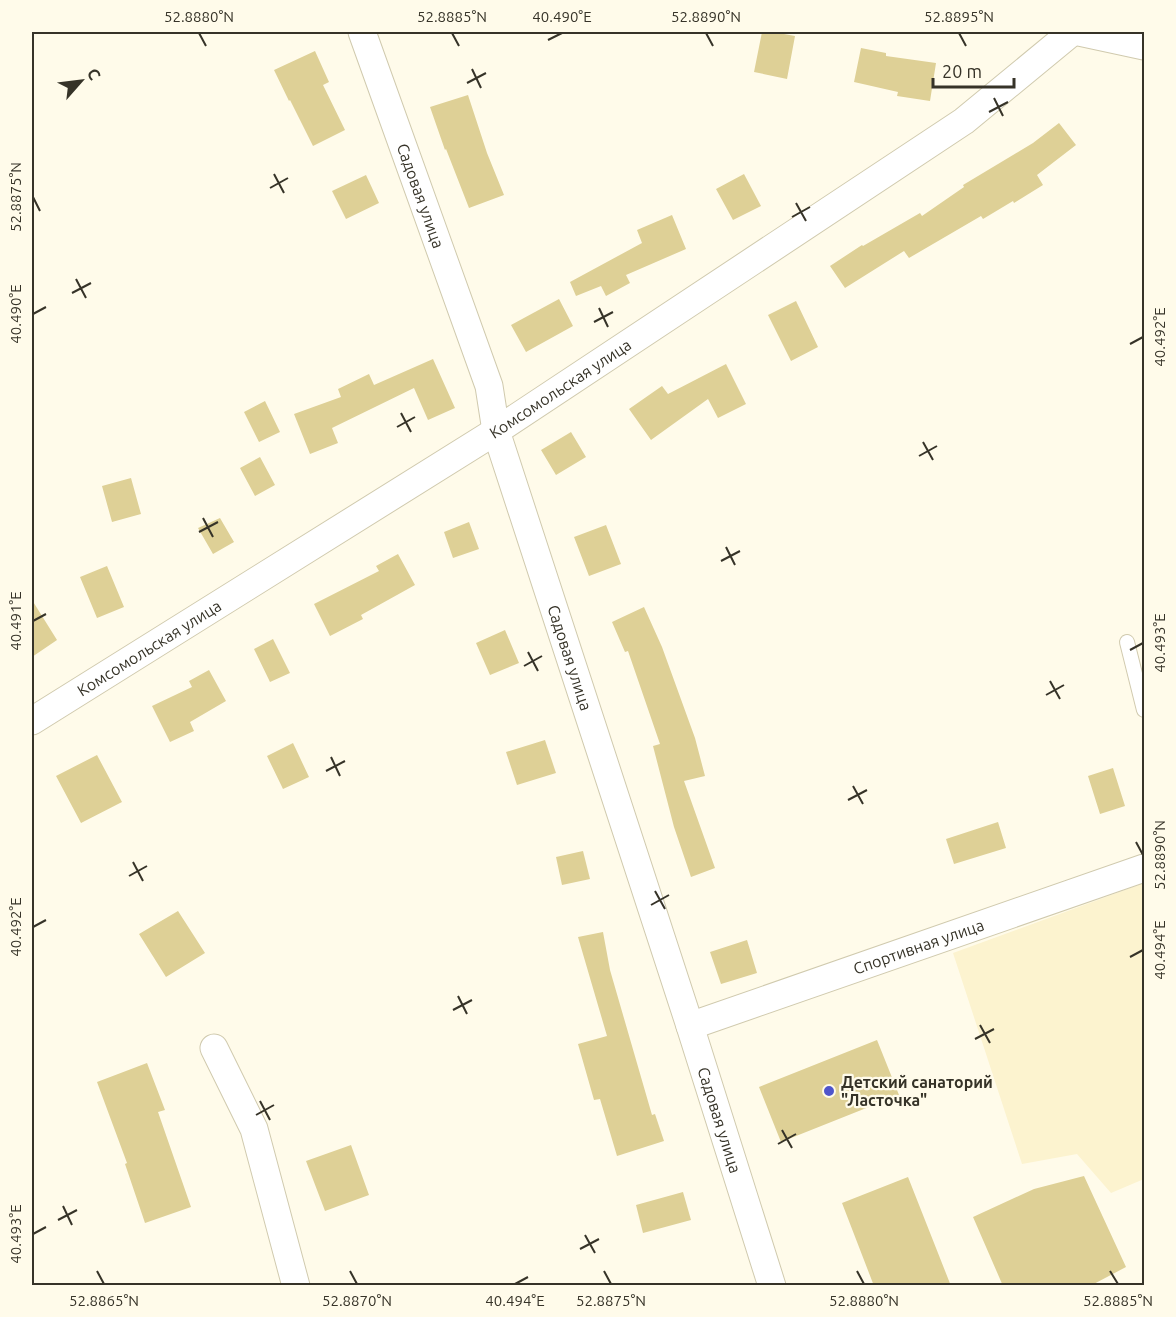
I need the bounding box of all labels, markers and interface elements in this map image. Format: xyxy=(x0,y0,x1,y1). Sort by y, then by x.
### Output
text: 52.8880°N xyxy=(164,8,234,25)
text: 52.8885°N xyxy=(417,8,487,25)
text: 40.490°E xyxy=(532,8,592,25)
text: 52.8890°N xyxy=(671,8,741,25)
text: 52.8895°N xyxy=(924,8,994,25)
north arrow xyxy=(51,51,111,111)
scale bar xyxy=(933,51,1014,89)
text: 20 m xyxy=(942,61,982,81)
text: С xyxy=(84,65,105,83)
street label: Садовая улица xyxy=(394,141,448,251)
text: 52.8875°N xyxy=(7,162,24,232)
text: 40.490°E xyxy=(7,284,24,344)
text: 40.492°E xyxy=(1151,307,1168,367)
street label: Комсомольская улица xyxy=(486,335,634,442)
text: 40.491°E xyxy=(7,591,24,651)
street label: Комсомольская улица xyxy=(74,596,224,700)
street label: Садовая улица xyxy=(544,603,596,713)
text: 40.493°E xyxy=(1151,613,1168,673)
text: 52.8890°N xyxy=(1151,820,1168,890)
text: 40.492°E xyxy=(7,897,24,957)
street label: Спортивная улица xyxy=(851,915,986,977)
text: 40.494°E xyxy=(1151,920,1168,980)
street label: Садовая улица xyxy=(695,1065,745,1175)
place label: Детский санаторий "Ласточка" xyxy=(841,1073,993,1109)
marker: Детский санаторий "Ласточка" xyxy=(822,1084,836,1098)
text: 40.493°E xyxy=(7,1204,24,1264)
text: 52.8865°N xyxy=(69,1292,139,1309)
text: 52.8870°N xyxy=(322,1292,392,1309)
text: 40.494°E xyxy=(485,1292,545,1309)
text: 52.8875°N xyxy=(576,1292,646,1309)
text: 52.8880°N xyxy=(829,1292,899,1309)
text: 52.8885°N xyxy=(1083,1292,1153,1309)

